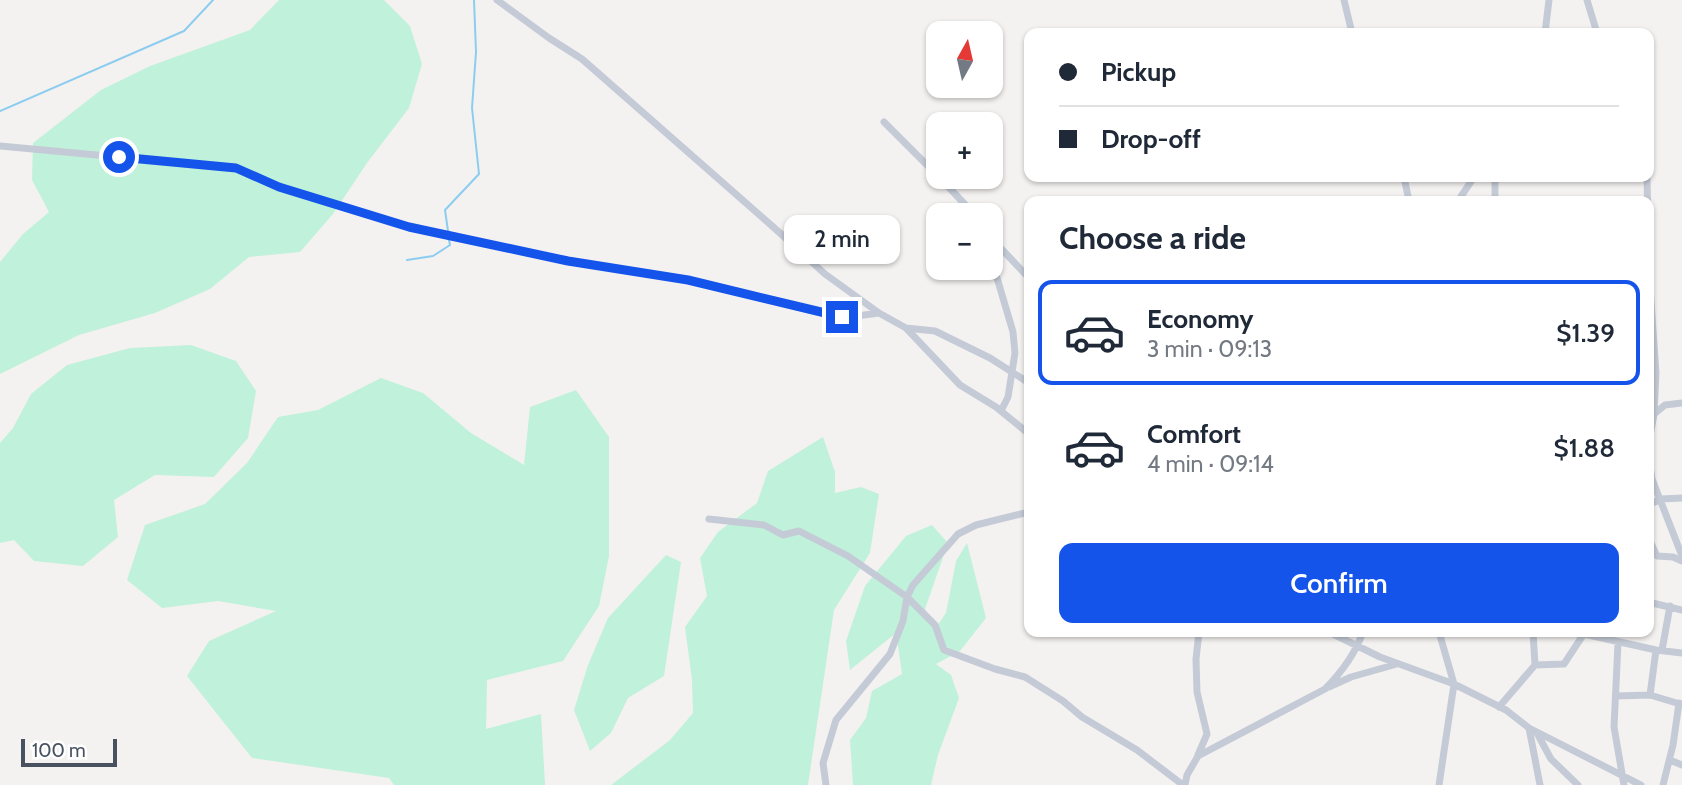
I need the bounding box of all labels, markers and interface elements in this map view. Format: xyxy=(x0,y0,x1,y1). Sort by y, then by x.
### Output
north arrow xyxy=(926,21,1003,98)
map controls xyxy=(926,21,1003,280)
text: Pickup xyxy=(1101,56,1176,88)
button: + xyxy=(926,112,1003,189)
text: Drop-off xyxy=(1101,123,1201,155)
route start xyxy=(103,141,135,173)
button: − xyxy=(926,203,1003,280)
callout: 2 min xyxy=(784,216,900,264)
text: Choose a ride xyxy=(1059,218,1246,257)
text: 2 min xyxy=(814,225,870,253)
route end xyxy=(826,301,858,333)
icon: car xyxy=(1063,301,1126,364)
text: Economy xyxy=(1147,303,1253,335)
text: $1.39 xyxy=(1556,317,1615,349)
text: 3 min · 09:13 xyxy=(1147,335,1272,363)
icon: car xyxy=(1063,416,1126,479)
text: Comfort xyxy=(1147,418,1241,450)
text: $1.88 xyxy=(1554,432,1615,464)
text: 4 min · 09:14 xyxy=(1147,450,1274,478)
button: Confirm xyxy=(1059,543,1619,623)
scale bar xyxy=(21,736,117,768)
text: 100 m xyxy=(32,739,86,762)

